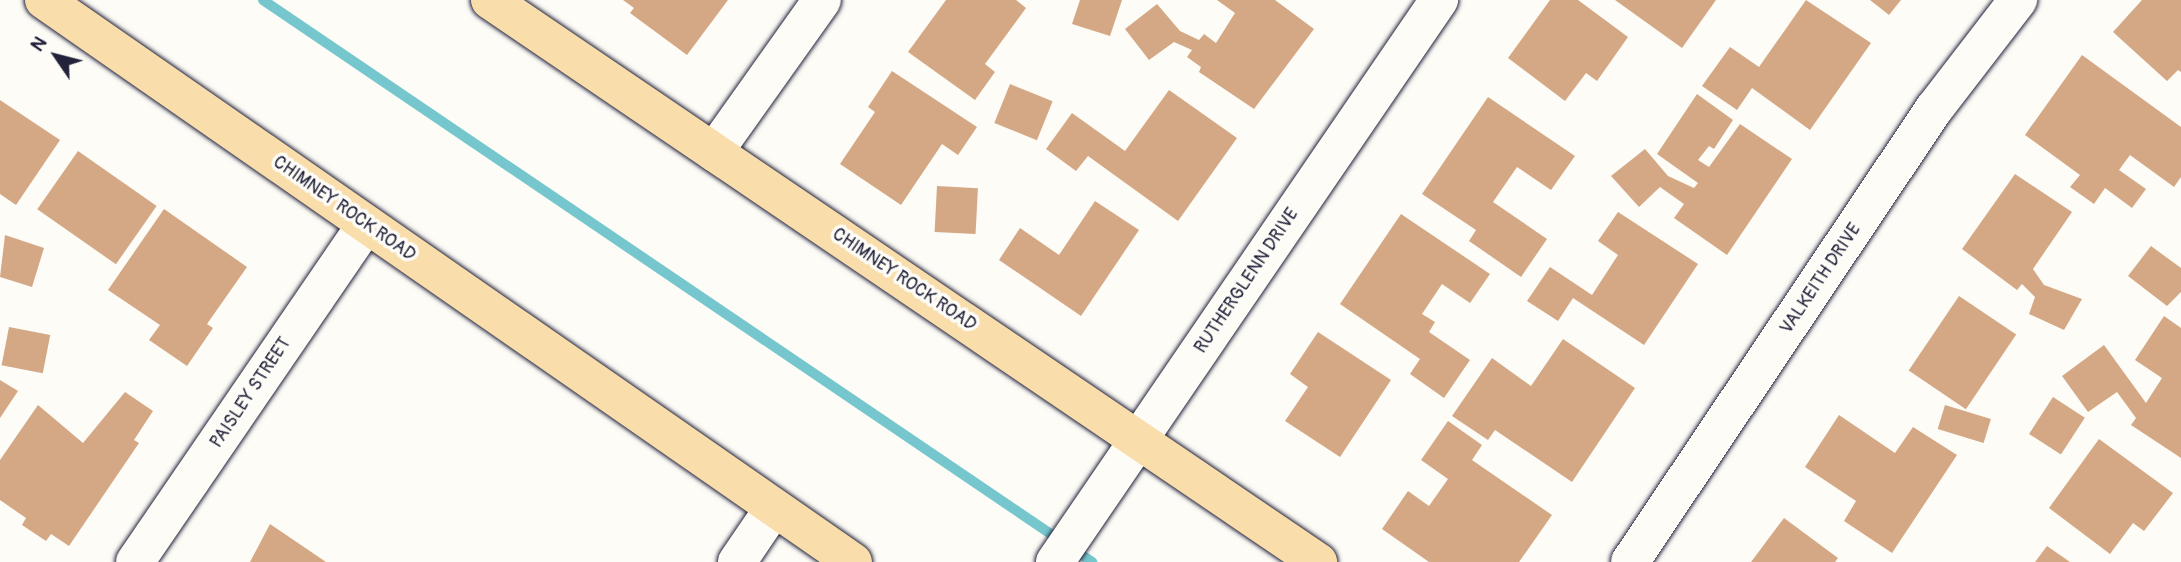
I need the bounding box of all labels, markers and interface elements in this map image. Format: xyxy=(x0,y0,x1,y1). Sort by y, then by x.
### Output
north arrow xyxy=(21,21,91,91)
text: N xyxy=(25,32,52,56)
street label: CHIMNEY ROCK ROAD xyxy=(269,152,419,266)
street label: RUTHERGLENN DRIVE xyxy=(1190,204,1304,358)
street label: VALKEITH DRIVE xyxy=(1776,220,1866,338)
street label: CHIMNEY ROCK ROAD xyxy=(828,224,980,336)
street label: PAISLEY STREET xyxy=(206,334,296,452)

